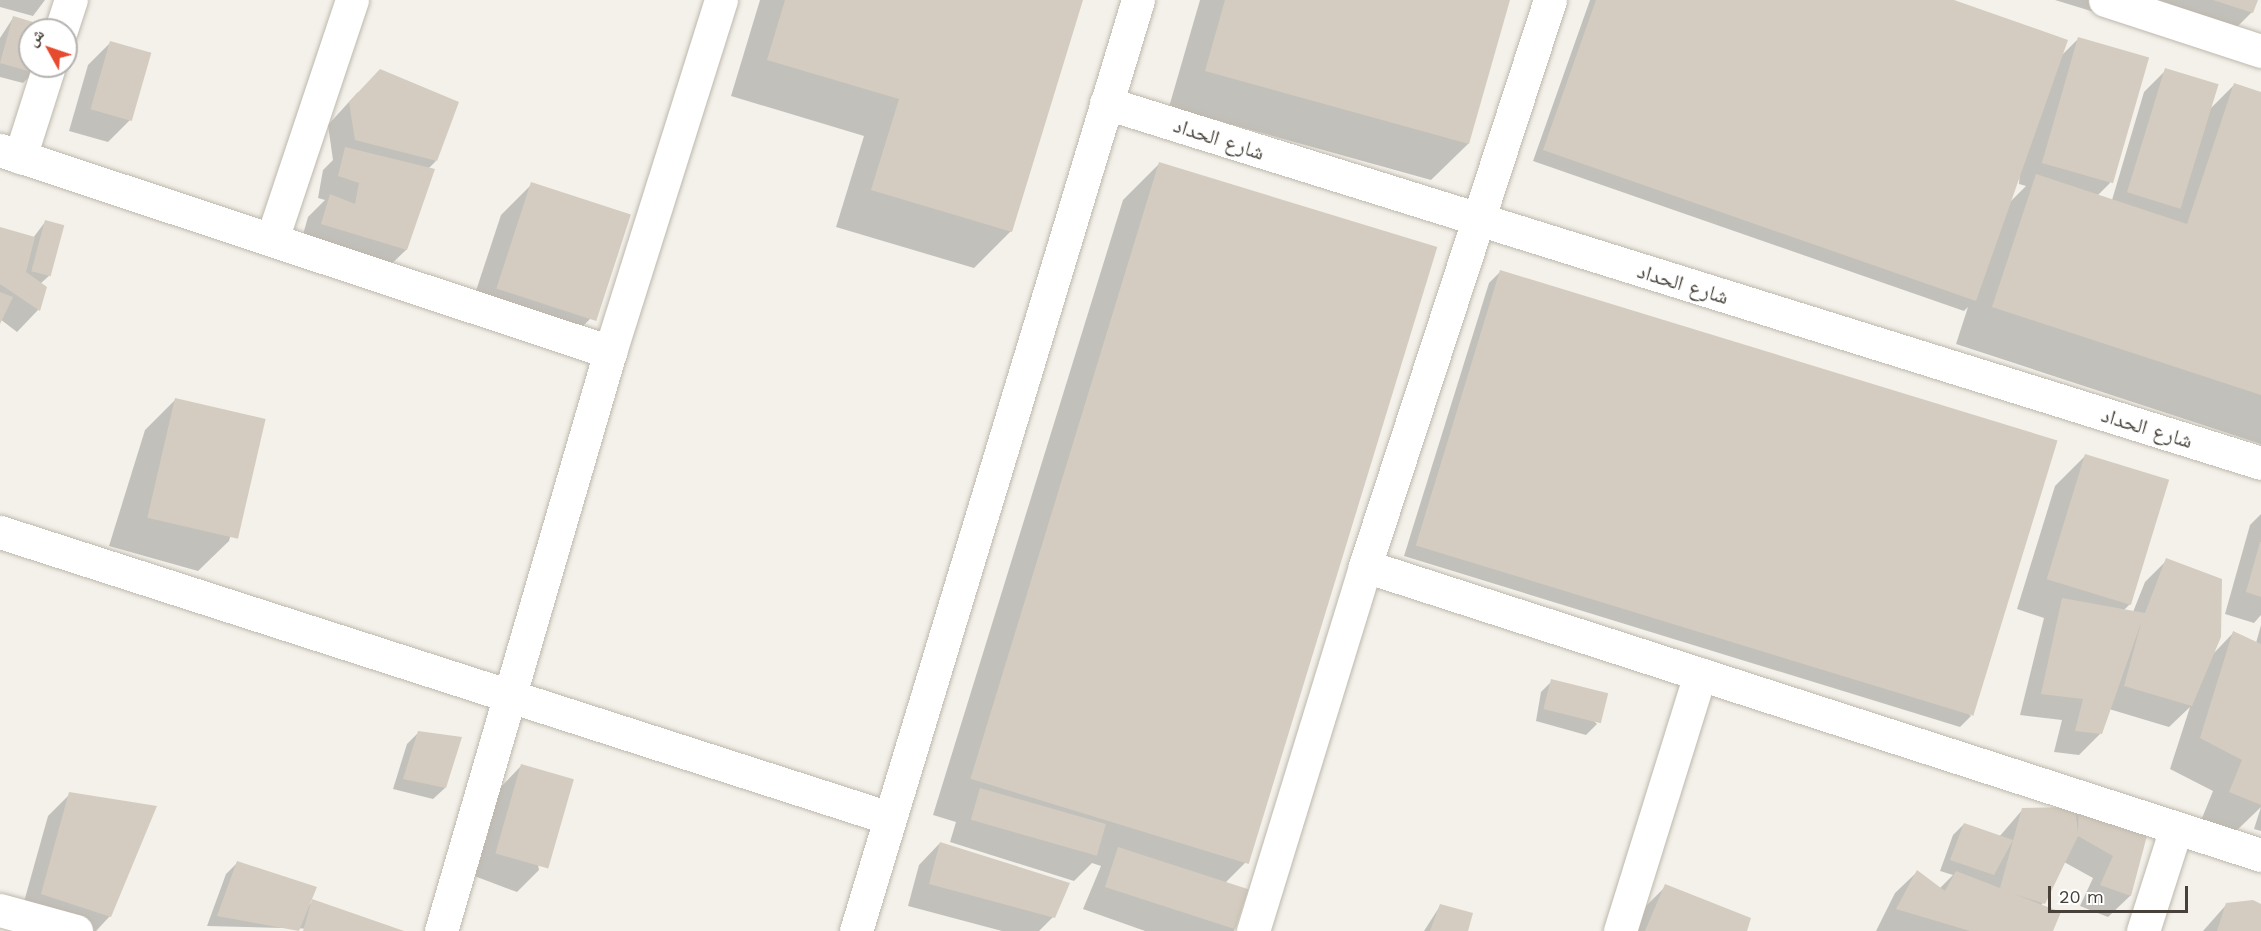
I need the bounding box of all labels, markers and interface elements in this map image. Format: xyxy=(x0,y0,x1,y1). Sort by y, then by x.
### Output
north arrow xyxy=(18,18,78,78)
text: ش xyxy=(23,25,48,50)
street label: شارع الحداد xyxy=(1170,112,1268,166)
street label: شارع الحداد xyxy=(1634,258,1732,310)
street label: شارع الحداد xyxy=(2098,402,2196,454)
scale bar xyxy=(2051,874,2190,912)
text: 20 m xyxy=(2059,886,2104,907)

